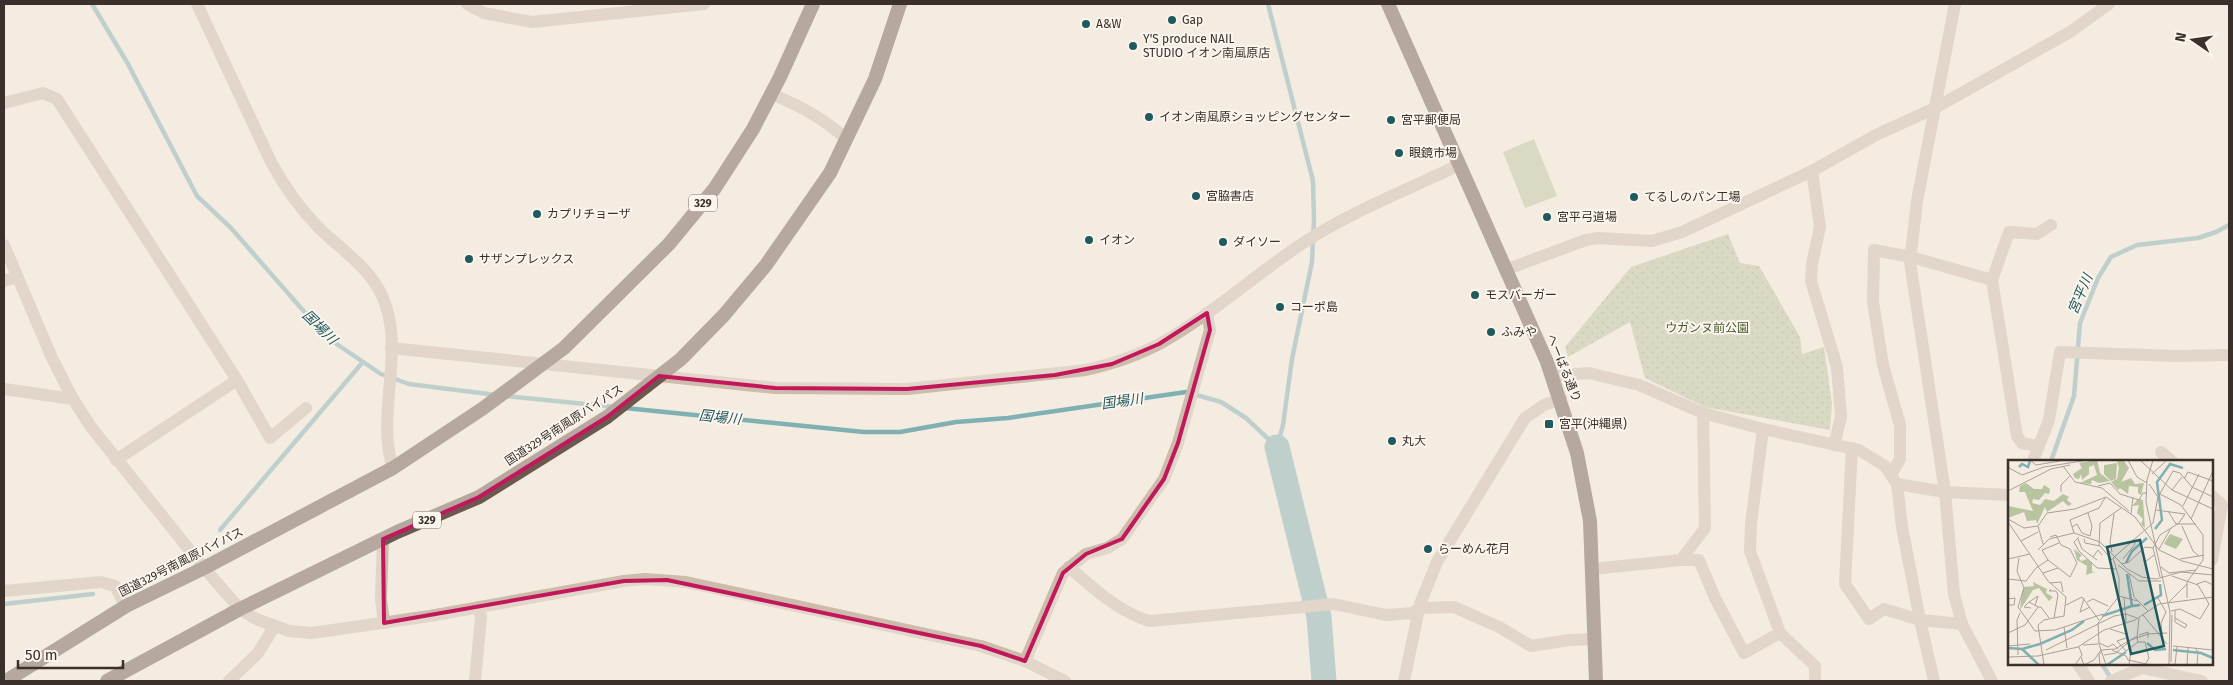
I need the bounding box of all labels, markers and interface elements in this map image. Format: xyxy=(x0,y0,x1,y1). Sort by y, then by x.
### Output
place label: Gap xyxy=(1182,13,1203,27)
marker: Gap xyxy=(1166,14,1178,26)
north arrow xyxy=(2168,15,2218,65)
place label: A&W xyxy=(1096,17,1121,31)
marker: A&W xyxy=(1080,18,1092,30)
text: N xyxy=(2171,31,2190,44)
place label: Y'S produce NAIL STUDIO イオン南風原店 xyxy=(1143,32,1270,60)
marker: Y'S produce NAIL STUDIO イオン南風原店 xyxy=(1127,40,1139,52)
place label: イオン南風原ショッピングセンター xyxy=(1159,110,1351,124)
marker: イオン南風原ショッピングセンター xyxy=(1143,111,1155,123)
place label: 宮平郵便局 xyxy=(1401,113,1461,127)
marker: 宮平郵便局 xyxy=(1385,114,1397,126)
place label: 眼鏡市場 xyxy=(1409,146,1457,160)
marker: 眼鏡市場 xyxy=(1393,147,1405,159)
place label: 宮脇書店 xyxy=(1206,189,1254,203)
marker: 宮脇書店 xyxy=(1190,190,1202,202)
place label: てるしのパン工場 xyxy=(1644,190,1741,204)
marker: てるしのパン工場 xyxy=(1628,191,1640,203)
road number: 329 xyxy=(689,194,717,212)
place label: カプリチョーザ xyxy=(547,207,631,221)
marker: カプリチョーザ xyxy=(531,208,543,220)
place label: 宮平弓道場 xyxy=(1557,210,1617,224)
marker: 宮平弓道場 xyxy=(1541,211,1553,223)
place label: イオン xyxy=(1099,233,1135,247)
marker: イオン xyxy=(1083,234,1095,246)
place label: ダイソー xyxy=(1233,235,1281,249)
marker: ダイソー xyxy=(1217,236,1229,248)
place label: サザンプレックス xyxy=(479,252,574,266)
marker: サザンプレックス xyxy=(463,253,475,265)
water label: 宮平川 xyxy=(2064,270,2097,317)
place label: モスバーガー xyxy=(1485,288,1557,302)
marker: モスバーガー xyxy=(1469,289,1481,301)
place label: コーポ島 xyxy=(1290,300,1338,314)
marker: コーポ島 xyxy=(1274,301,1286,313)
water label: 国場川 xyxy=(299,307,342,349)
park label: ウガンヌ前公園 xyxy=(1665,321,1749,335)
place label: ふみや xyxy=(1501,325,1537,339)
marker: ふみや xyxy=(1485,326,1497,338)
street label: へーばる通り xyxy=(1544,332,1584,404)
street label: 国道329号南風原バイパス xyxy=(502,382,626,468)
water label: 国場川 xyxy=(1100,390,1146,413)
water label: 国場川 xyxy=(698,407,744,428)
place label: 宮平(沖縄県) xyxy=(1559,417,1627,431)
marker: 宮平(沖縄県) xyxy=(1543,418,1555,430)
place label: 丸大 xyxy=(1402,434,1426,448)
marker: 丸大 xyxy=(1386,435,1398,447)
inset map xyxy=(2008,460,2213,665)
road number: 329 xyxy=(413,512,441,528)
street label: 国道329号南風原バイパス xyxy=(116,524,246,600)
place label: らーめん花月 xyxy=(1438,542,1510,556)
marker: らーめん花月 xyxy=(1422,543,1434,555)
scale bar xyxy=(18,638,122,670)
text: 50 m xyxy=(25,646,58,664)

